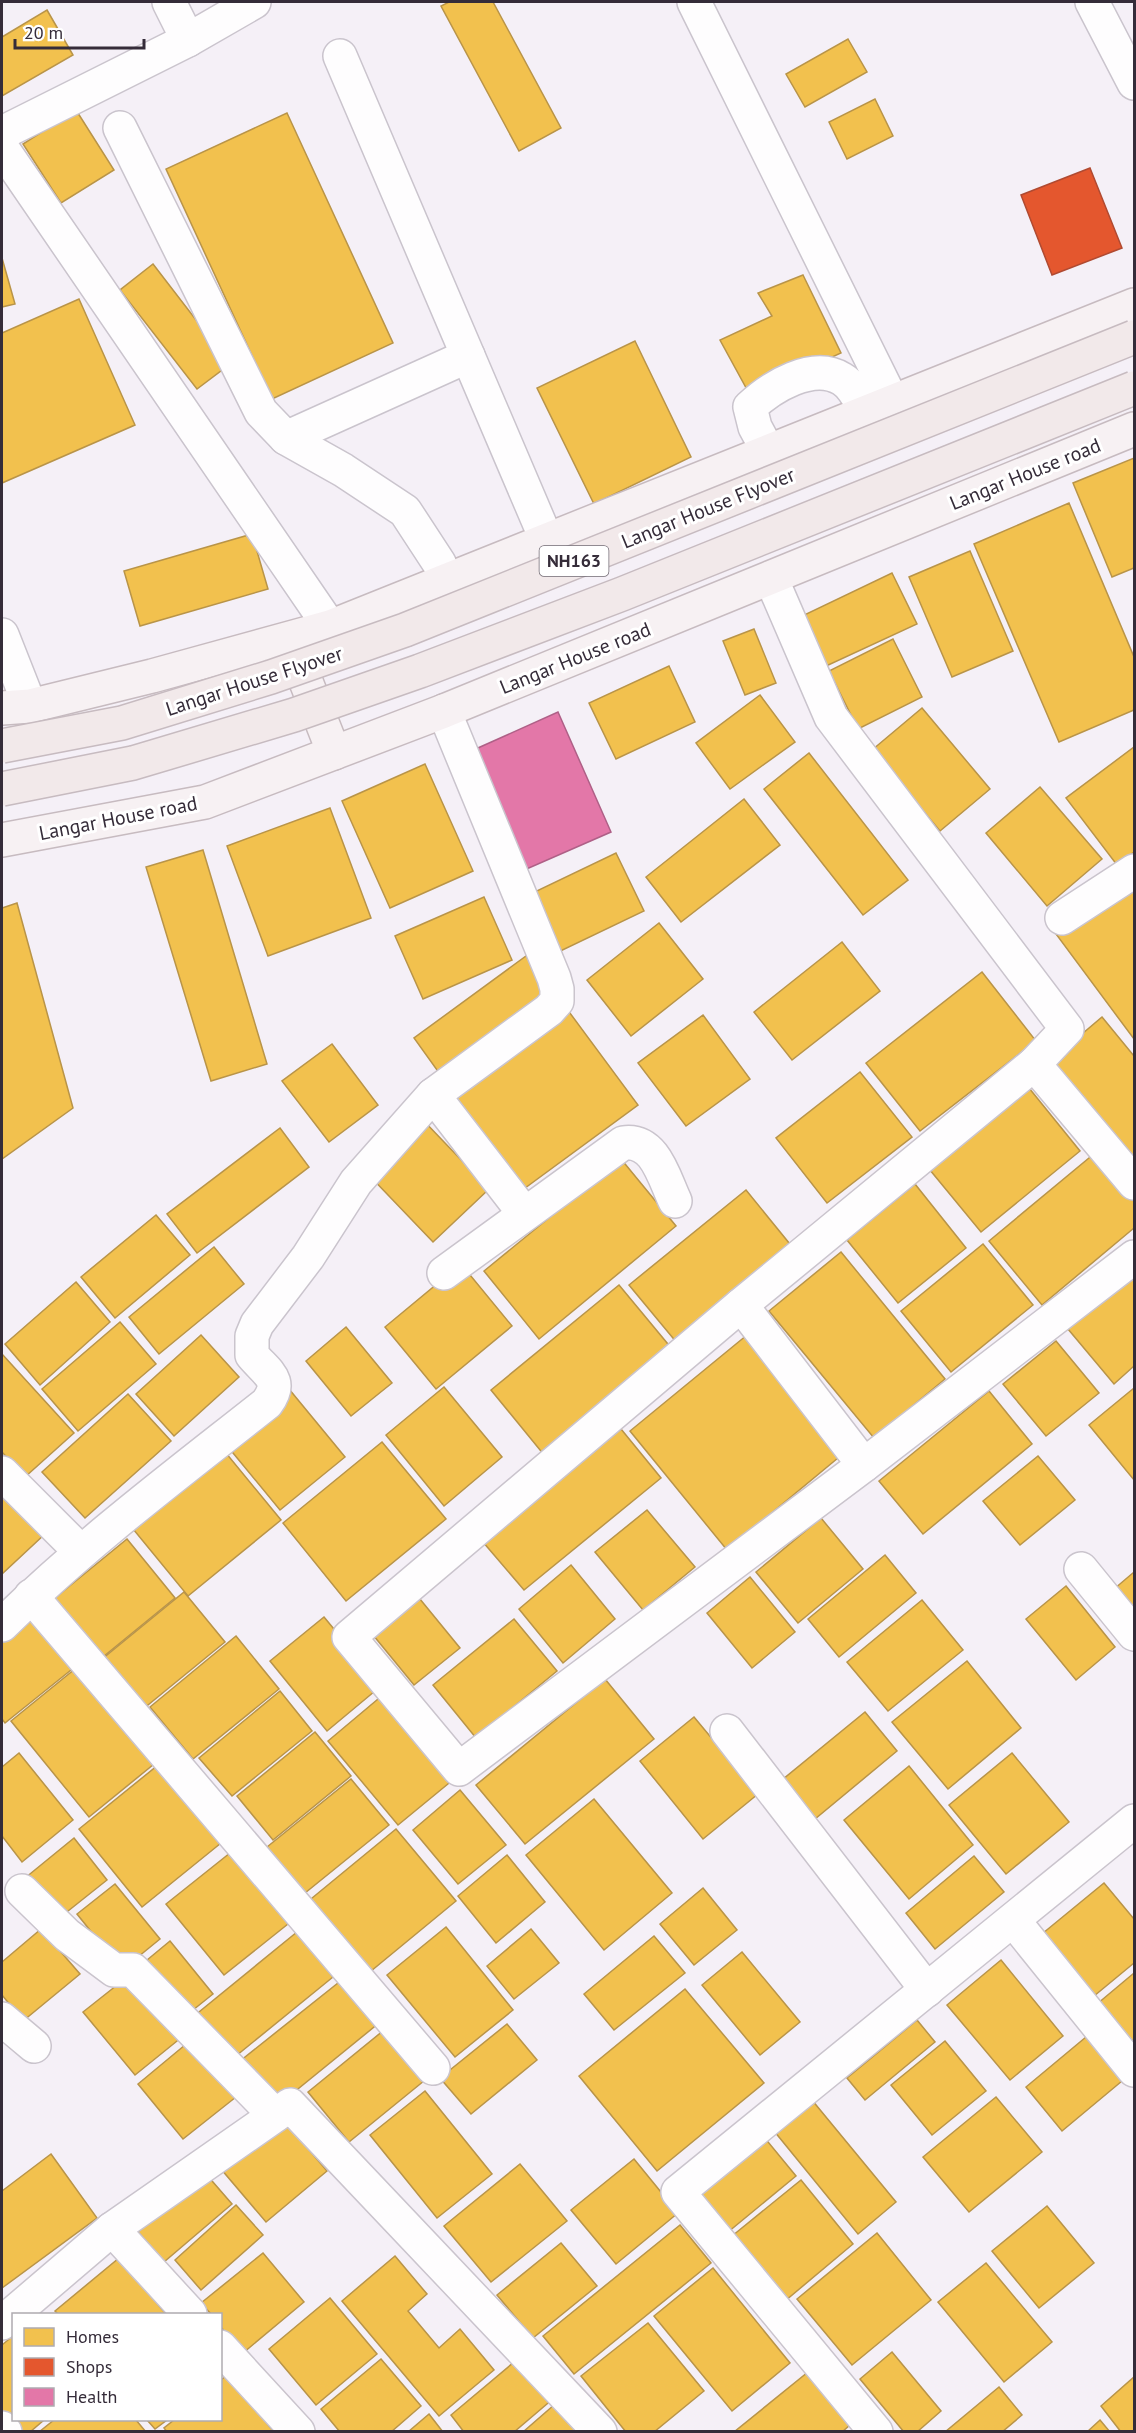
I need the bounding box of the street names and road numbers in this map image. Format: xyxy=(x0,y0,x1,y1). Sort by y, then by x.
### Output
street label: Langar House road xyxy=(946,432,1104,516)
street label: Langar House Flyover xyxy=(618,461,799,555)
road number: NH163 xyxy=(540,546,608,576)
street label: Langar House road xyxy=(496,616,654,700)
street label: Langar House Flyover xyxy=(162,640,346,722)
street label: Langar House road xyxy=(37,790,199,846)

